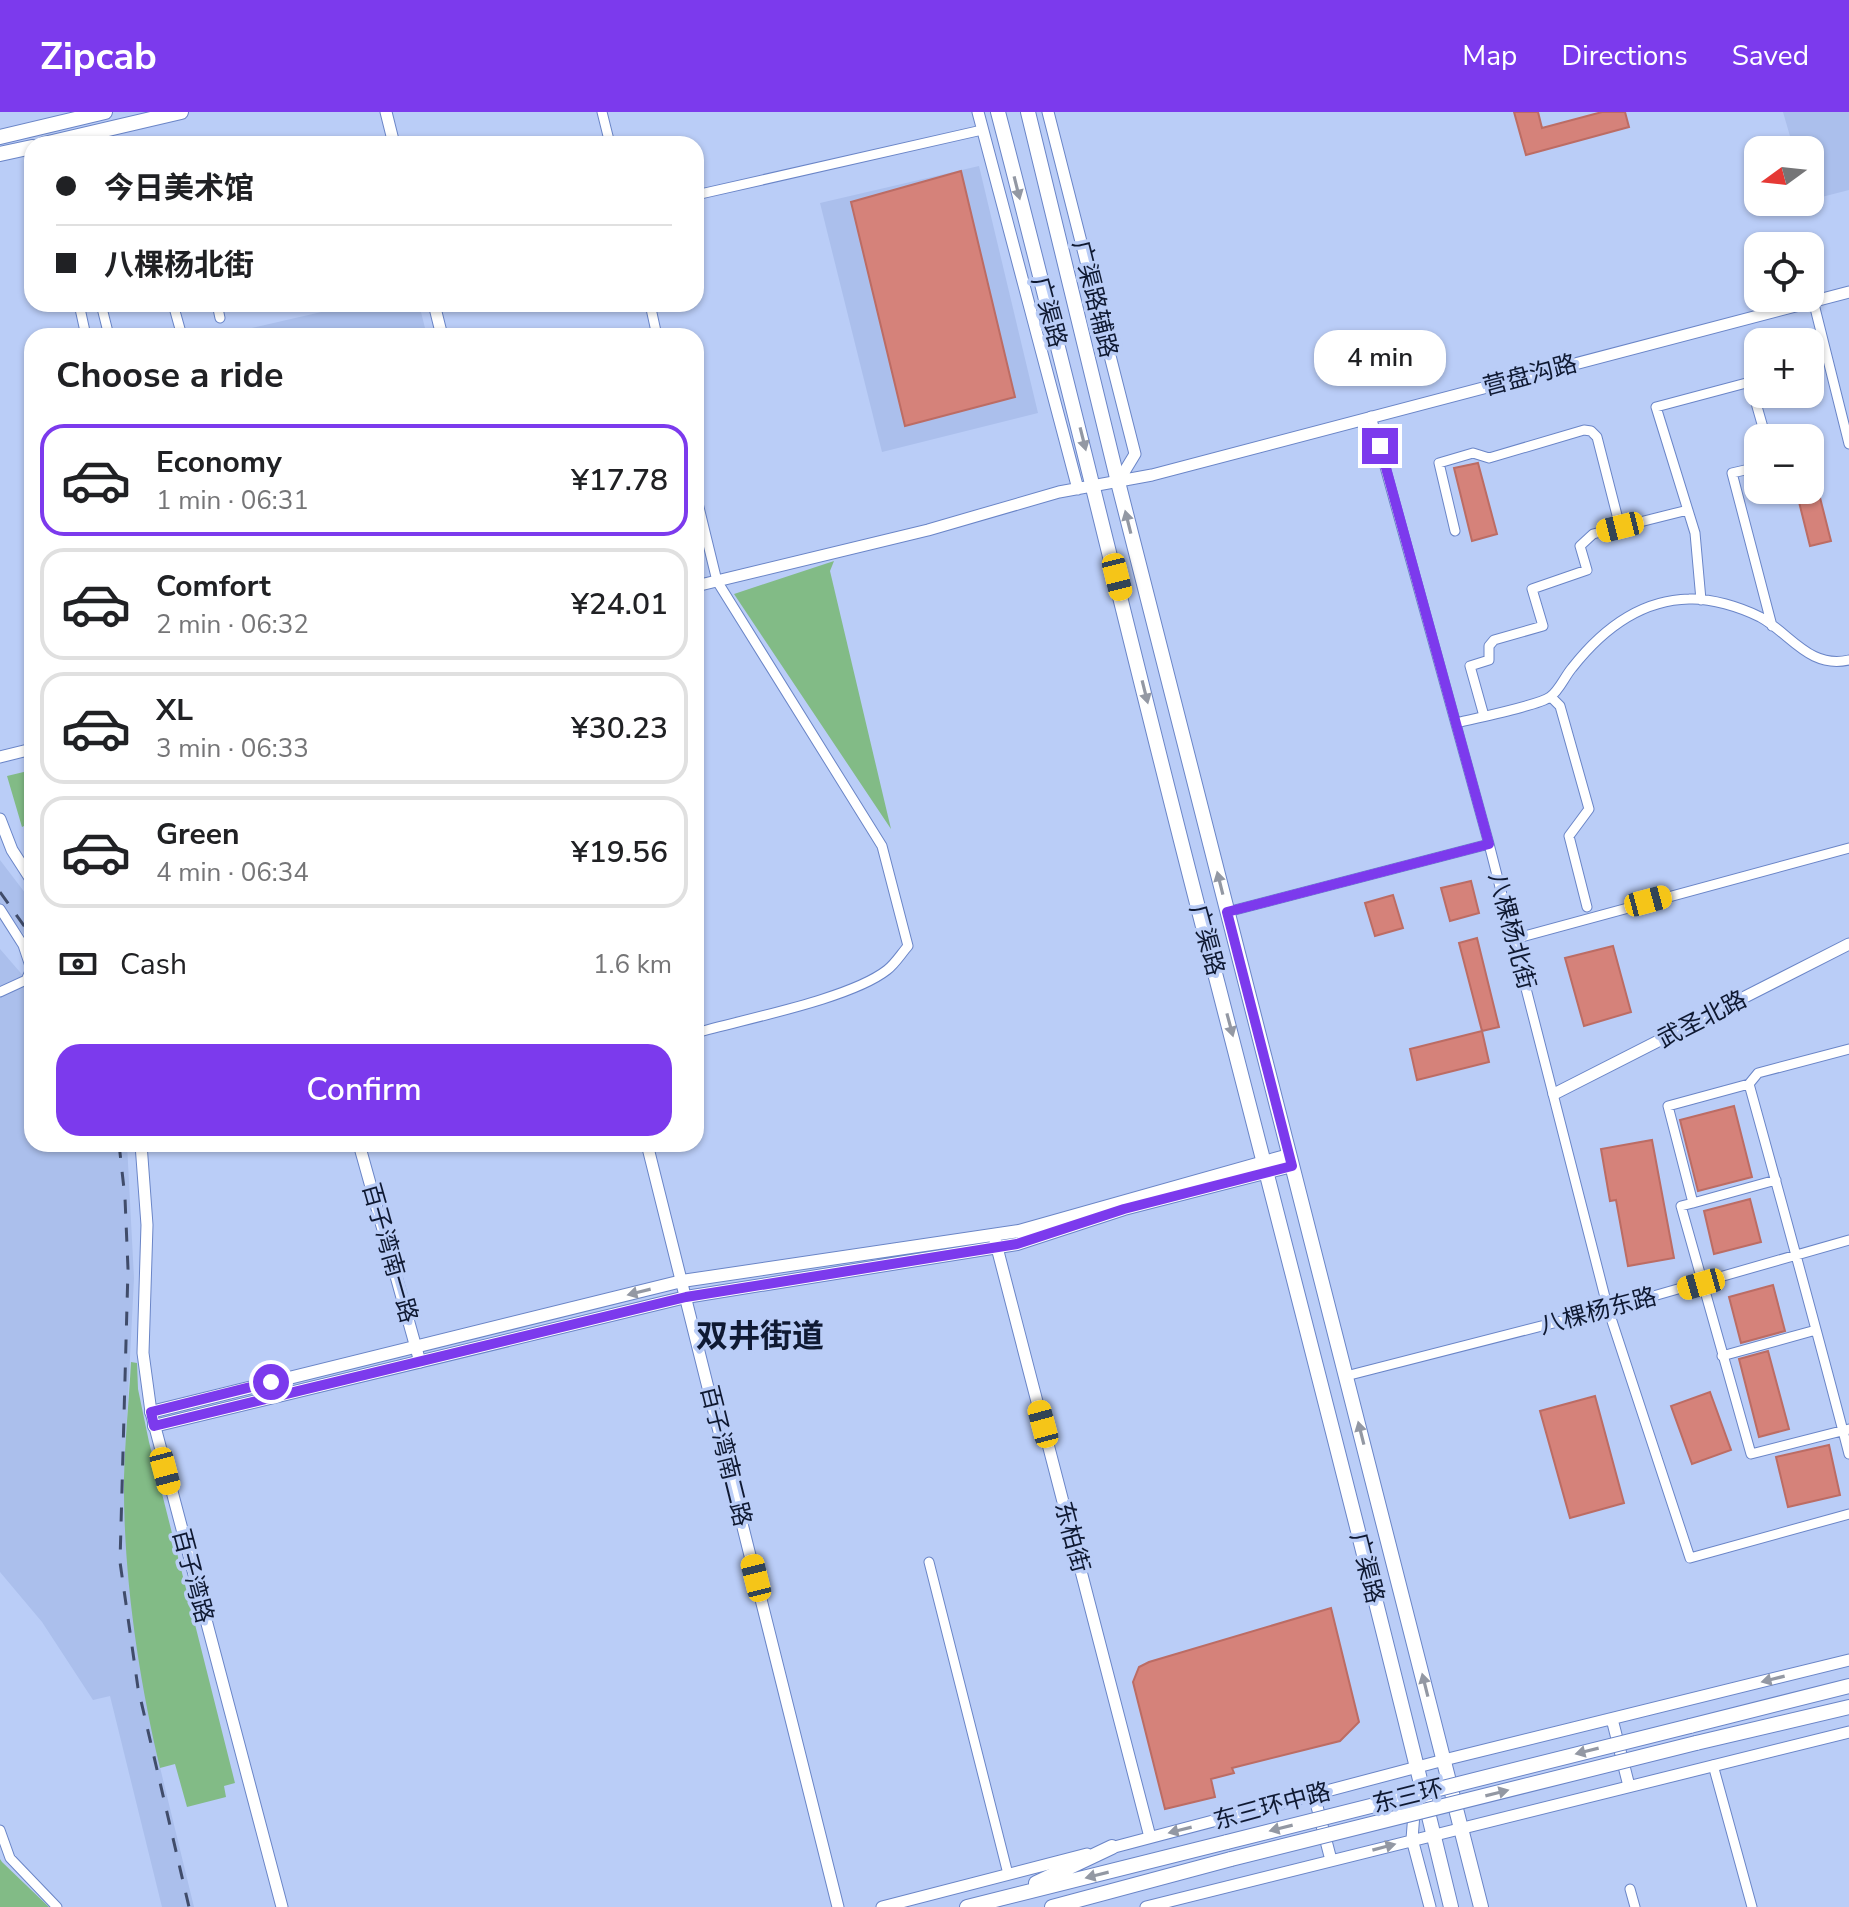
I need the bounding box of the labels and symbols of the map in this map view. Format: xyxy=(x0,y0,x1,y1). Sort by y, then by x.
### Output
north arrow xyxy=(1744,136,1824,216)
one-way arrow xyxy=(1011,175,1023,200)
street label: 广渠路辅路 xyxy=(1065,237,1125,361)
street label: 广渠路 xyxy=(1024,273,1074,351)
callout: 4 min xyxy=(1314,330,1446,386)
street label: 营盘沟路 xyxy=(1479,347,1581,403)
one-way arrow xyxy=(1078,427,1090,452)
route end xyxy=(1362,428,1398,464)
one-way arrow xyxy=(1122,509,1134,534)
car xyxy=(1594,510,1646,544)
car xyxy=(1100,551,1134,603)
one-way arrow xyxy=(1139,679,1152,704)
street label: 八棵杨北街 xyxy=(1481,869,1543,993)
one-way arrow xyxy=(1213,870,1226,895)
car xyxy=(1622,883,1674,919)
street label: 广渠路 xyxy=(1182,901,1232,979)
street label: 武圣北路 xyxy=(1652,983,1752,1055)
one-way arrow xyxy=(1224,1013,1236,1038)
street label: 百子湾南一路 xyxy=(355,1179,425,1327)
car xyxy=(1675,1266,1727,1302)
street label: 八棵杨东路 xyxy=(1536,1280,1660,1342)
one-way arrow xyxy=(627,1286,652,1298)
district label: 双井街道 xyxy=(696,1315,824,1358)
route start xyxy=(253,1364,289,1400)
street label: 百子湾南二路 xyxy=(693,1382,759,1530)
car xyxy=(1025,1398,1061,1450)
one-way arrow xyxy=(1354,1420,1366,1445)
car xyxy=(147,1445,183,1497)
street label: 东柏街 xyxy=(1047,1498,1097,1576)
street label: 百子湾路 xyxy=(165,1525,221,1627)
street label: 广渠路 xyxy=(1343,1529,1391,1607)
car xyxy=(739,1552,773,1604)
one-way arrow xyxy=(1419,1672,1431,1697)
one-way arrow xyxy=(1761,1673,1786,1685)
one-way arrow xyxy=(1575,1746,1600,1758)
street label: 东三环 xyxy=(1369,1772,1447,1820)
street label: 东三环中路 xyxy=(1210,1775,1334,1837)
one-way arrow xyxy=(1485,1786,1510,1799)
one-way arrow xyxy=(1268,1823,1293,1835)
one-way arrow xyxy=(1167,1824,1192,1836)
one-way arrow xyxy=(1372,1840,1397,1852)
one-way arrow xyxy=(1084,1869,1109,1881)

